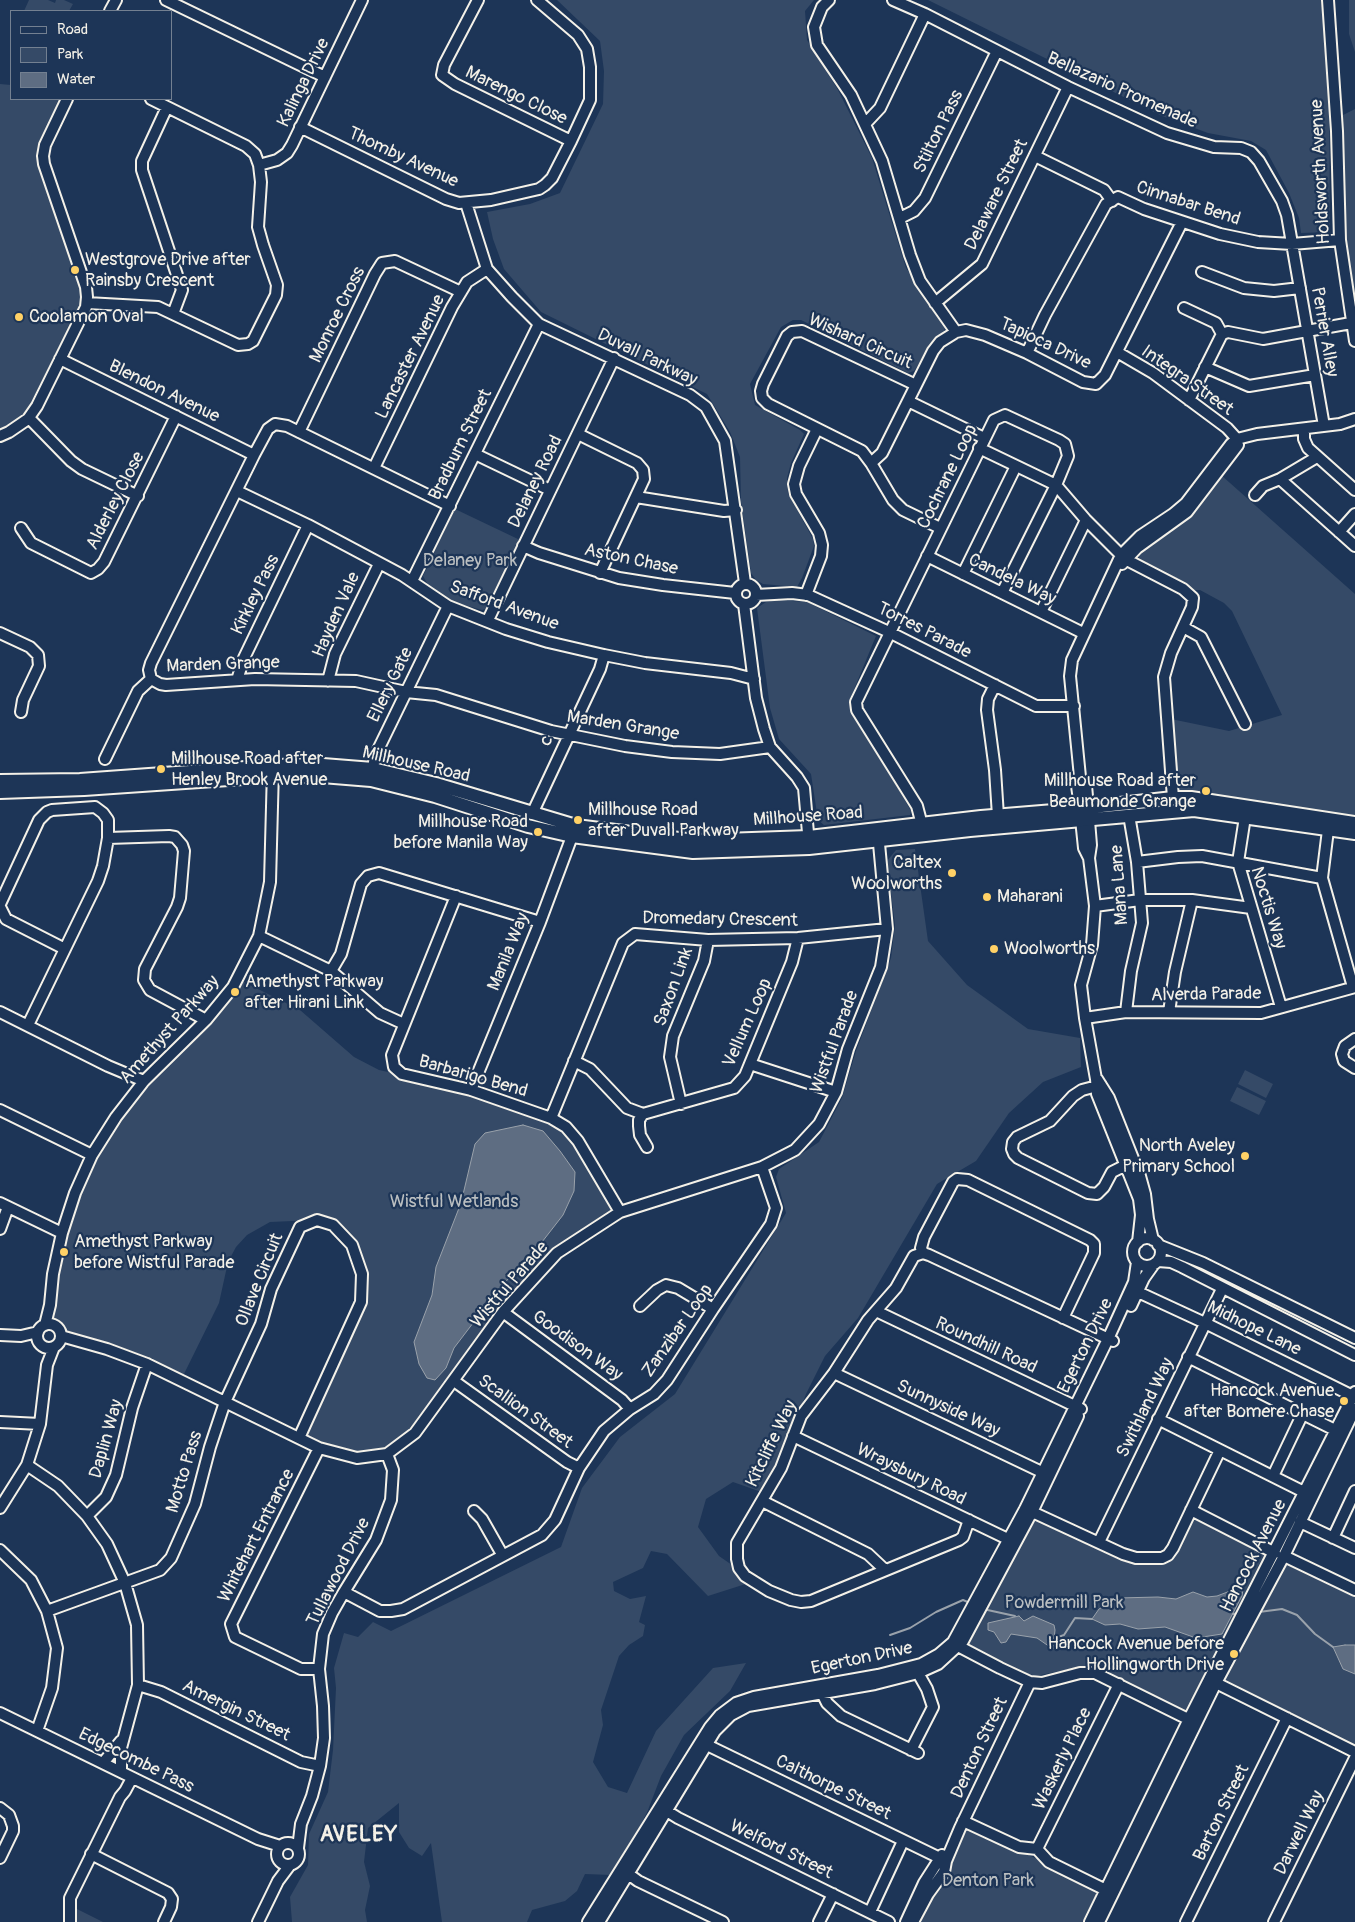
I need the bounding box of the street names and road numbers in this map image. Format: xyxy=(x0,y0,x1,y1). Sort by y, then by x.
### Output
street label: Kalinga Drive xyxy=(273,35,335,131)
street label: Bellazario Promenade xyxy=(1043,48,1201,134)
street label: Marengo Close xyxy=(462,62,570,130)
street label: Stilton Pass xyxy=(910,87,968,177)
street label: Holdsworth Avenue xyxy=(1306,99,1336,245)
street label: Thomby Avenue xyxy=(344,123,462,193)
street label: Delaware Street xyxy=(961,136,1033,254)
street label: Cinnabar Bend xyxy=(1133,177,1243,231)
street label: Monroe Cross xyxy=(305,263,371,367)
street label: Perrier Alley xyxy=(1305,285,1343,379)
street label: Lancaster Avenue xyxy=(372,291,450,423)
street label: Wishard Circuit xyxy=(805,309,915,375)
street label: Tapioca Drive xyxy=(996,313,1094,375)
street label: Duvall Parkway xyxy=(593,324,701,392)
street label: Integra Street xyxy=(1137,341,1237,421)
street label: Blendon Avenue xyxy=(105,356,223,428)
street label: Bradburn Street xyxy=(425,386,497,504)
street label: Cochrane Loop xyxy=(913,421,983,533)
street label: Delaney Road xyxy=(504,432,568,532)
street label: Alderley Close xyxy=(82,448,150,554)
street label: Aston Chase xyxy=(582,540,680,580)
street label: Candela Way xyxy=(965,549,1059,611)
street label: Kirkley Pass xyxy=(227,551,285,639)
street label: Hayden Vale xyxy=(309,569,365,661)
street label: Safford Avenue xyxy=(447,576,561,636)
street label: Torres Parade xyxy=(873,598,975,664)
street label: Ellery Gate xyxy=(364,644,418,726)
street label: Marden Grange xyxy=(166,652,280,678)
street label: Marden Grange xyxy=(565,706,681,746)
street label: c xyxy=(535,732,559,750)
street label: Millhouse Road xyxy=(360,742,472,788)
street label: Millhouse Road xyxy=(752,802,864,832)
street label: Mana Lane xyxy=(1106,844,1134,926)
street label: Noctis Way xyxy=(1245,864,1291,952)
street label: Dromedary Crescent xyxy=(642,908,798,932)
street label: Manila Way xyxy=(484,910,534,994)
street label: Saxon Link xyxy=(650,945,698,1029)
street label: Amethyst Parkway xyxy=(116,971,224,1089)
street label: Vellum Loop xyxy=(719,975,777,1071)
street label: Alverda Parade xyxy=(1151,983,1261,1007)
street label: Wistful Parade xyxy=(806,988,864,1096)
street label: Barbarigo Bend xyxy=(416,1051,530,1103)
street label: Ollave Circuit xyxy=(232,1230,288,1330)
street label: Wistful Parade xyxy=(466,1237,554,1333)
street label: Zanzibar Loop xyxy=(638,1280,718,1382)
street label: Egerton Drive xyxy=(1054,1295,1118,1397)
street label: Midhope Lane xyxy=(1204,1297,1304,1361)
street label: Goodison Way xyxy=(528,1306,626,1386)
street label: Roundhill Road xyxy=(932,1313,1040,1379)
street label: Swithland Way xyxy=(1113,1355,1179,1461)
street label: Scallion Street xyxy=(473,1370,577,1454)
street label: Sunnyside Way xyxy=(893,1376,1003,1442)
street label: Daplin Way xyxy=(85,1397,129,1481)
street label: Kitcliffe Way xyxy=(742,1397,802,1491)
street label: Motto Pass xyxy=(162,1428,208,1516)
street label: Wraysbury Road xyxy=(853,1439,969,1511)
street label: Whitehart Entrance xyxy=(214,1466,300,1606)
street label: Hancock Avenue xyxy=(1216,1496,1292,1616)
street label: Tullawood Drive xyxy=(303,1514,375,1630)
street label: Egerton Drive xyxy=(809,1638,915,1680)
street label: Amergin Street xyxy=(178,1676,294,1746)
street label: Denton Street xyxy=(947,1694,1013,1802)
street label: Waskerly Place xyxy=(1029,1704,1097,1814)
street label: Edgecombe Pass xyxy=(75,1724,197,1798)
street label: Calthorpe Street xyxy=(772,1751,894,1825)
street label: Barton Street xyxy=(1189,1761,1255,1865)
street label: Darwell Way xyxy=(1270,1787,1330,1879)
street label: Welford Street xyxy=(726,1816,836,1884)

